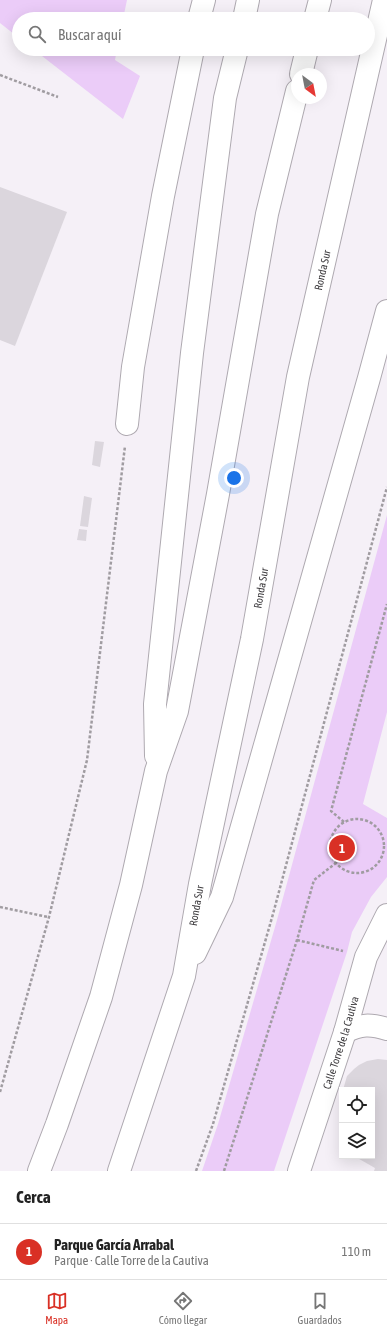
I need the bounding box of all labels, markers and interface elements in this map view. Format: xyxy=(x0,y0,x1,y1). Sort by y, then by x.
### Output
search box xyxy=(12,12,375,56)
icon: search xyxy=(26,23,48,45)
text: Buscar aquí xyxy=(58,26,121,43)
north arrow xyxy=(291,68,327,104)
street label: Ronda Sur xyxy=(312,248,333,291)
your location xyxy=(224,468,244,488)
street label: Ronda Sur xyxy=(251,566,271,609)
pin: 1 xyxy=(329,833,355,863)
street label: Ronda Sur xyxy=(187,884,206,927)
street label: Calle Torre de la Cautiva xyxy=(321,995,361,1091)
map controls xyxy=(339,1087,375,1159)
button: locate xyxy=(339,1087,375,1123)
button: layers xyxy=(339,1123,375,1159)
text: Cerca xyxy=(16,1187,51,1207)
text: Parque García Arrabal xyxy=(54,1236,174,1253)
text: 1 xyxy=(26,1244,32,1259)
text: 110 m xyxy=(342,1244,371,1259)
text: Parque · Calle Torre de la Cautiva xyxy=(54,1253,209,1268)
tab: Mapa xyxy=(45,1290,68,1326)
tab: Cómo llegar xyxy=(159,1290,207,1326)
tab: Guardados xyxy=(298,1290,342,1326)

